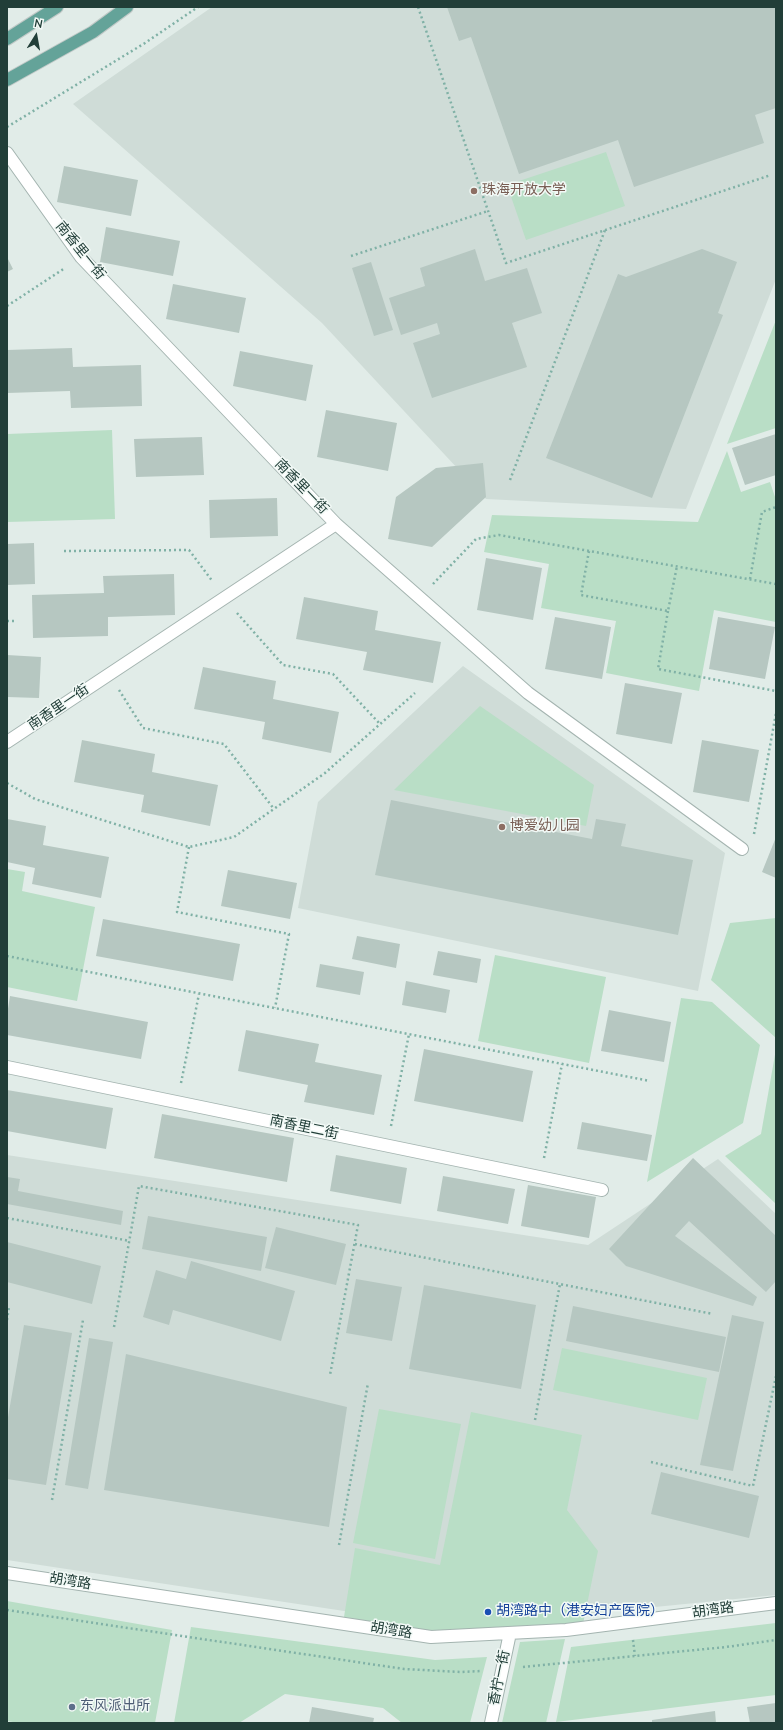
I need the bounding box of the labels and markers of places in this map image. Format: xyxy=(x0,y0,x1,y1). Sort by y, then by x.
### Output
place label: 珠海开放大学 xyxy=(482,183,566,199)
marker: 珠海开放大学 xyxy=(469,186,479,196)
place label: 博爱幼儿园 xyxy=(510,819,580,835)
marker: 博爱幼儿园 xyxy=(497,822,507,832)
place label: 胡湾路中（港安妇产医院） xyxy=(496,1604,664,1620)
marker: 胡湾路中（港安妇产医院） xyxy=(483,1607,493,1617)
place label: 东风派出所 xyxy=(80,1699,150,1715)
marker: 东风派出所 xyxy=(67,1702,77,1712)

